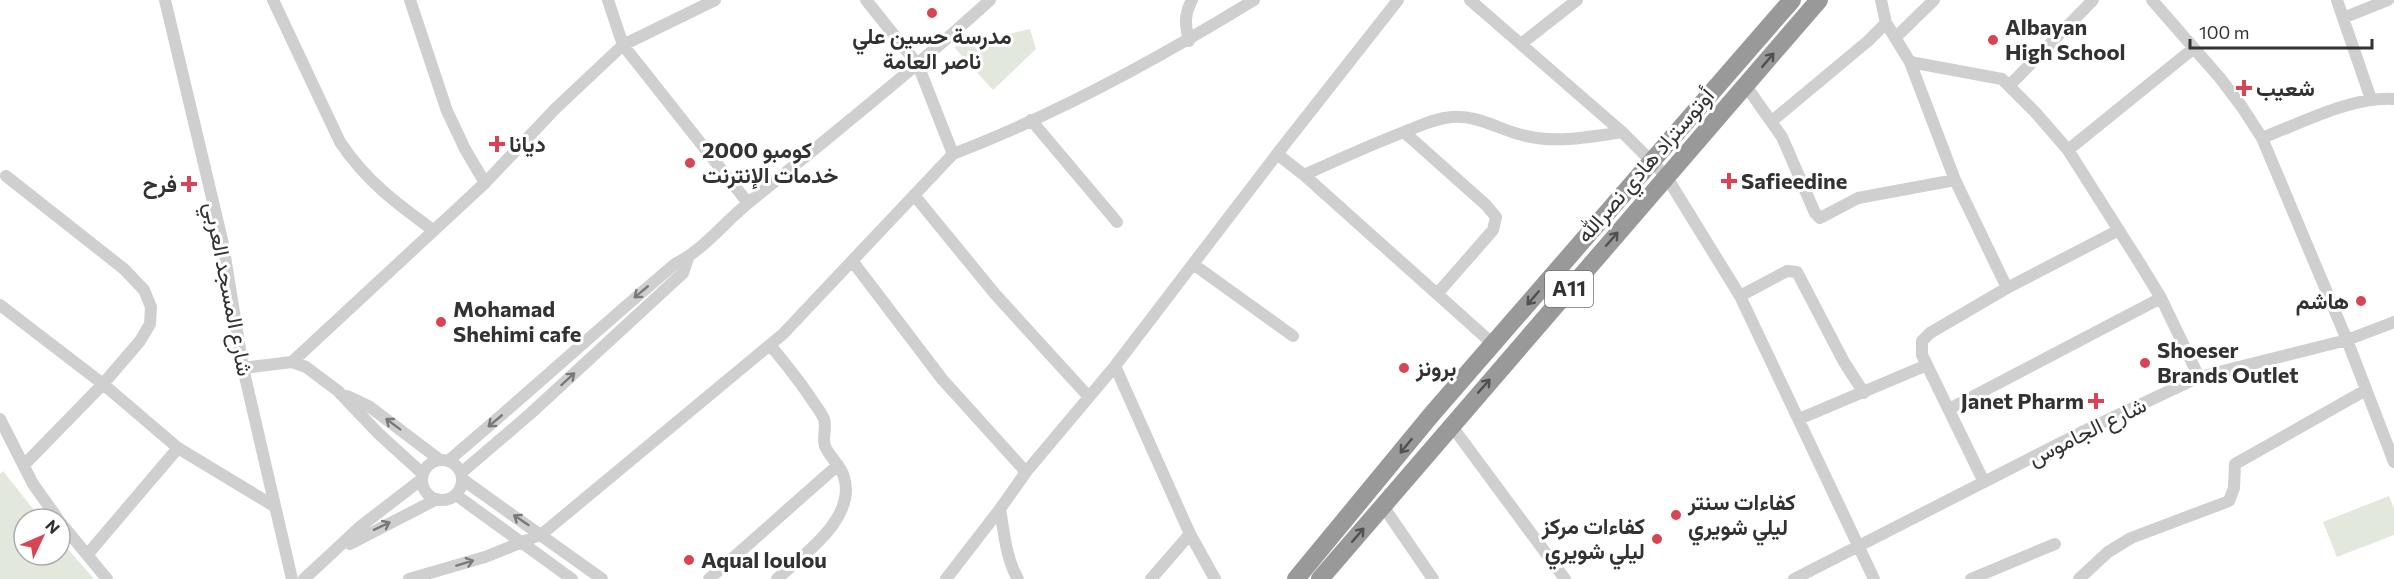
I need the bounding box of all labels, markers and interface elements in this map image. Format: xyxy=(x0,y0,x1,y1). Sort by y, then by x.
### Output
marker: مدرسة حسين علي ناصر العامة xyxy=(925,6,939,20)
scale bar xyxy=(2190,12,2372,50)
place label: Albayan High School xyxy=(2005,13,2126,65)
text: 100 m xyxy=(2199,21,2249,43)
place label: مدرسة حسين علي ناصر العامة xyxy=(852,22,1012,75)
marker: Albayan High School xyxy=(1986,33,2000,47)
one-way arrow xyxy=(1761,52,1774,68)
place label: شعيب xyxy=(2256,74,2315,102)
marker: شعيب xyxy=(2237,81,2251,95)
street label: أوتوستراد هادي نصرالله xyxy=(1570,82,1724,251)
place label: ديانا xyxy=(509,130,546,157)
place label: كومبو 2000 خدمات الإنترنت xyxy=(702,136,838,190)
marker: ديانا xyxy=(490,137,504,151)
marker: كومبو 2000 خدمات الإنترنت xyxy=(683,156,697,170)
place label: Safieedine xyxy=(1741,167,1847,194)
place label: فرح xyxy=(143,170,177,199)
marker: Safieedine xyxy=(1722,174,1736,188)
marker: فرح xyxy=(182,177,196,191)
street label: شارع المسجد العربي xyxy=(193,200,260,379)
one-way arrow xyxy=(1605,232,1619,247)
road number: A11 xyxy=(1545,271,1593,307)
one-way arrow xyxy=(633,286,649,299)
place label: هاشم xyxy=(2296,287,2349,316)
one-way arrow xyxy=(1527,290,1540,306)
marker: هاشم xyxy=(2354,294,2368,308)
place label: Mohamad Shehimi cafe xyxy=(453,295,581,347)
marker: Mohamad Shehimi cafe xyxy=(434,315,448,329)
place label: Shoeser Brands Outlet xyxy=(2157,336,2299,388)
place label: برونز xyxy=(1415,354,1457,382)
marker: Shoeser Brands Outlet xyxy=(2138,356,2152,370)
marker: برونز xyxy=(1397,361,1411,375)
one-way arrow xyxy=(560,372,575,386)
one-way arrow xyxy=(1477,379,1491,394)
place label: Janet Pharm xyxy=(1961,387,2084,414)
street label: شارع الجاموس xyxy=(2023,390,2151,473)
marker: Janet Pharm xyxy=(2089,394,2103,408)
one-way arrow xyxy=(487,415,503,428)
one-way arrow xyxy=(386,418,402,431)
one-way arrow xyxy=(1400,437,1413,453)
place label: كفاءات سنتر ليلي شويري xyxy=(1687,488,1796,546)
north arrow xyxy=(12,507,72,567)
marker: كفاءات سنتر ليلي شويري xyxy=(1669,508,1683,522)
place label: كفاءات مركز ليلي شويري xyxy=(1541,512,1645,570)
one-way arrow xyxy=(513,514,530,526)
text: N xyxy=(42,515,64,537)
one-way arrow xyxy=(372,520,390,532)
one-way arrow xyxy=(1351,528,1365,543)
marker: كفاءات مركز ليلي شويري xyxy=(1650,532,1664,546)
place label: Aqual loulou xyxy=(701,546,827,573)
marker: Aqual loulou xyxy=(682,553,696,567)
one-way arrow xyxy=(455,557,474,568)

